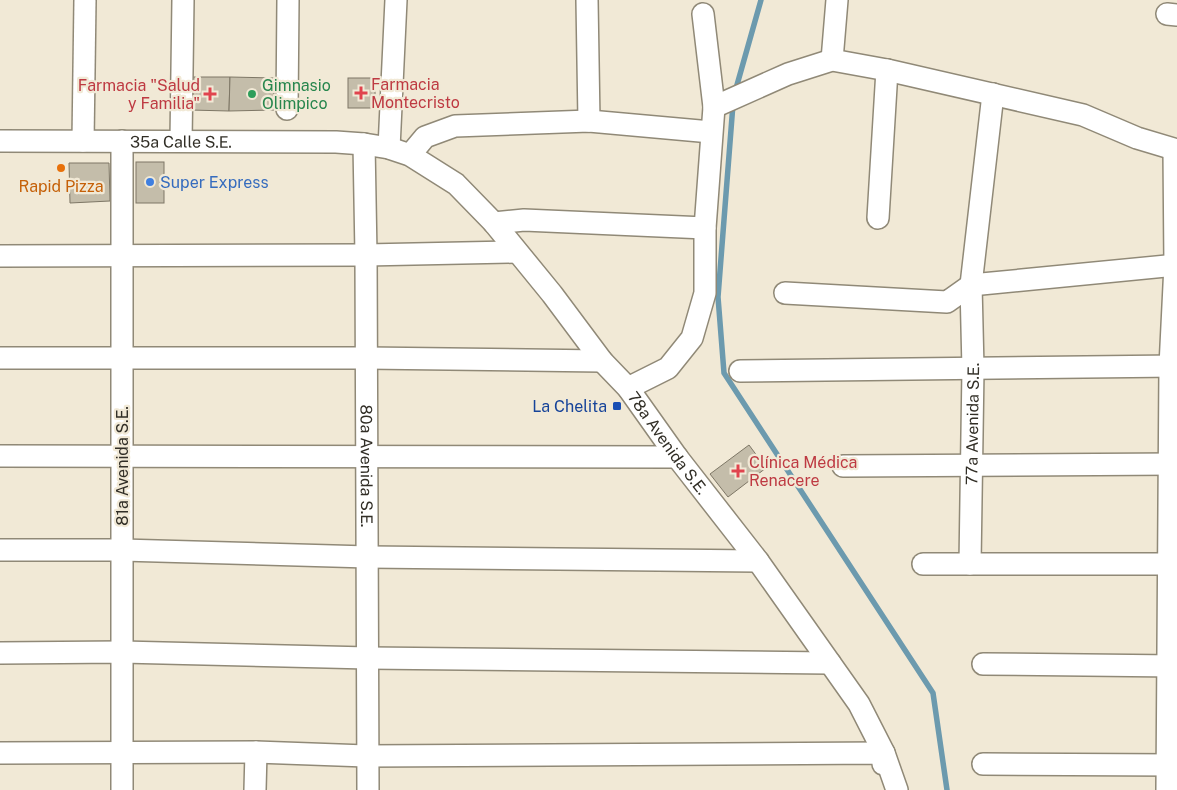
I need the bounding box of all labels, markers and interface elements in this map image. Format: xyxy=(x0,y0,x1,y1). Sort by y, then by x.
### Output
place label: Farmacia Montecristo xyxy=(371,75,460,112)
place label: Farmacia "Salud y Familia" xyxy=(78,76,200,113)
place label: Gimnasio Olimpico xyxy=(262,76,331,113)
marker: Farmacia Montecristo xyxy=(355,87,367,99)
marker: Farmacia "Salud y Familia" xyxy=(204,88,216,100)
marker: Gimnasio Olimpico xyxy=(246,88,258,100)
street label: 35a Calle S.E. xyxy=(130,132,232,151)
marker: Rapid Pizza xyxy=(55,162,67,174)
place label: Super Express xyxy=(160,173,268,192)
marker: Super Express xyxy=(144,176,156,188)
place label: Rapid Pizza xyxy=(18,177,104,196)
street label: 77a Avenida S.E. xyxy=(962,363,983,485)
street label: 78a Avenida S.E. xyxy=(624,388,712,498)
place label: La Chelita xyxy=(532,397,607,416)
marker: La Chelita xyxy=(611,400,623,412)
street label: 80a Avenida S.E. xyxy=(357,404,377,527)
street label: 81a Avenida S.E. xyxy=(113,406,132,526)
place label: Clínica Médica Renacere xyxy=(749,453,857,490)
marker: Clínica Médica Renacere xyxy=(731,464,745,478)

